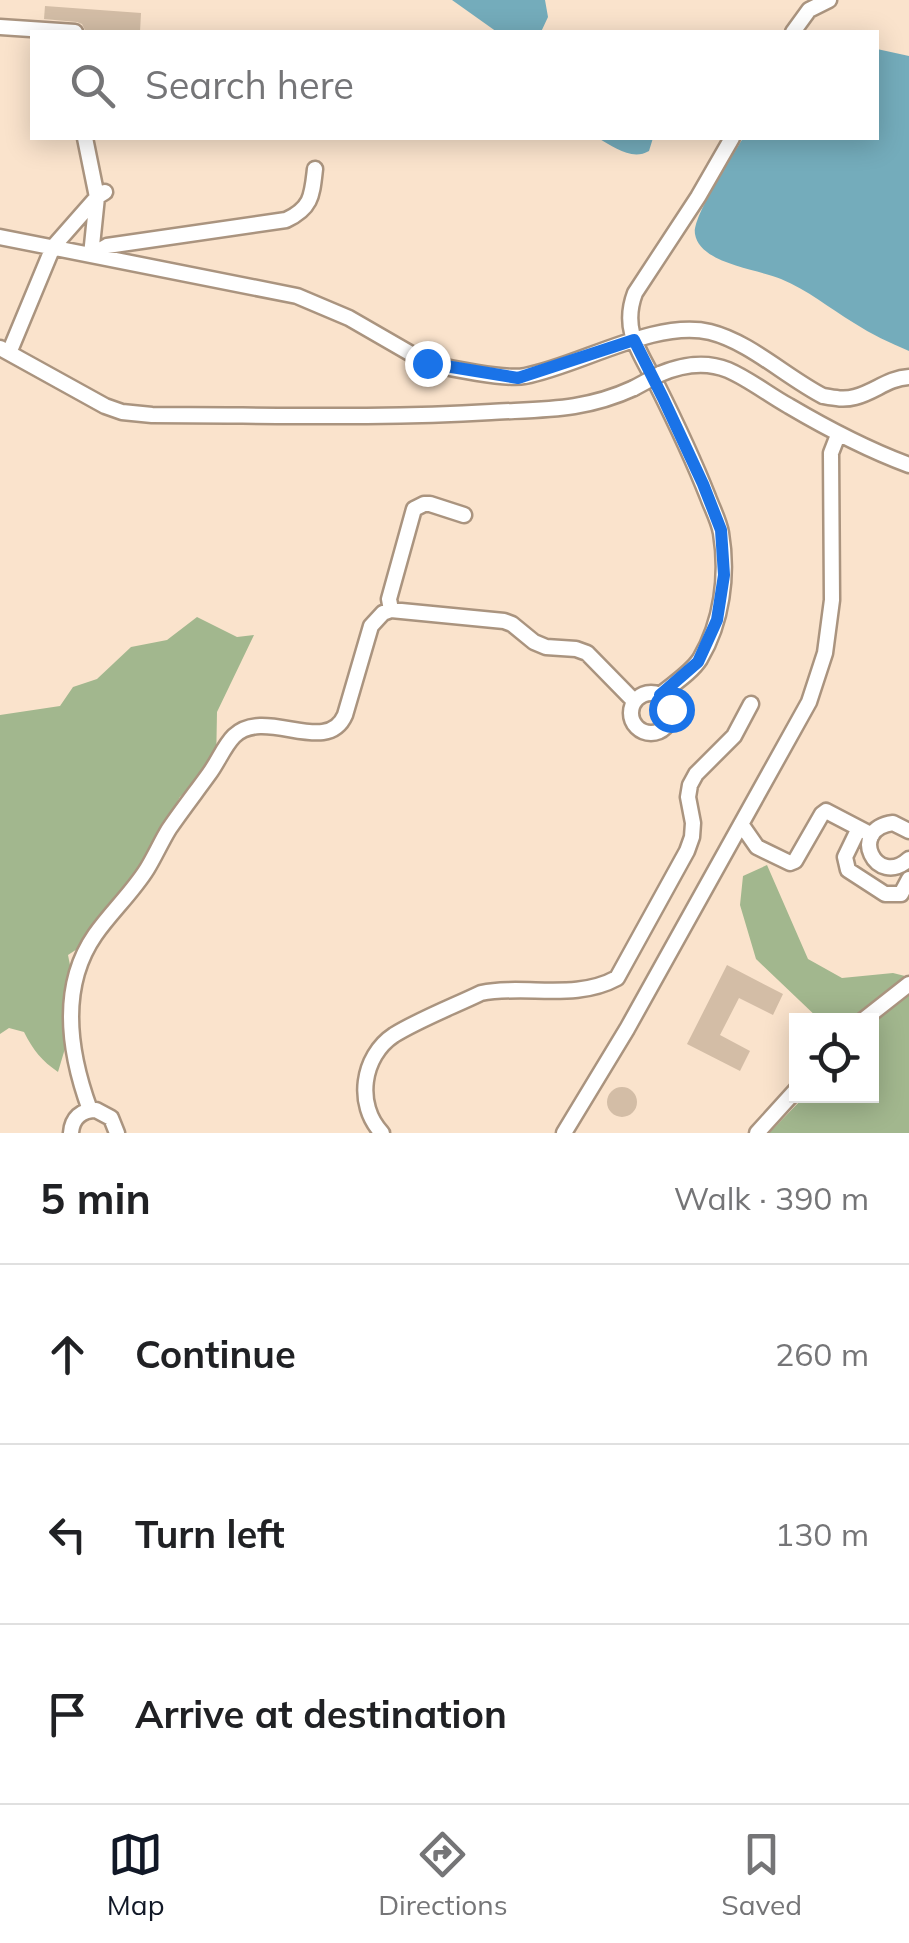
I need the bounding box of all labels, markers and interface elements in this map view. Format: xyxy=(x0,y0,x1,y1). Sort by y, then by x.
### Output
search box xyxy=(30,30,879,140)
icon: search xyxy=(65,58,120,113)
text: Search here xyxy=(145,61,354,109)
route end xyxy=(405,341,451,387)
route start xyxy=(649,687,695,733)
map controls xyxy=(789,1013,879,1103)
button: locate xyxy=(789,1013,879,1103)
text: 5 min xyxy=(40,1172,151,1225)
text: Walk · 390 m xyxy=(674,1178,869,1218)
icon: ahead xyxy=(40,1327,95,1382)
text: Continue xyxy=(135,1330,296,1378)
text: 260 m xyxy=(775,1334,869,1374)
icon: left xyxy=(40,1507,95,1562)
text: Turn left xyxy=(135,1510,285,1558)
text: 130 m xyxy=(775,1514,869,1554)
icon: arrive xyxy=(40,1687,95,1742)
text: Arrive at destination xyxy=(135,1690,507,1738)
tab: Map xyxy=(107,1827,164,1922)
tab: Directions xyxy=(378,1827,508,1922)
tab: Saved xyxy=(721,1827,802,1922)

